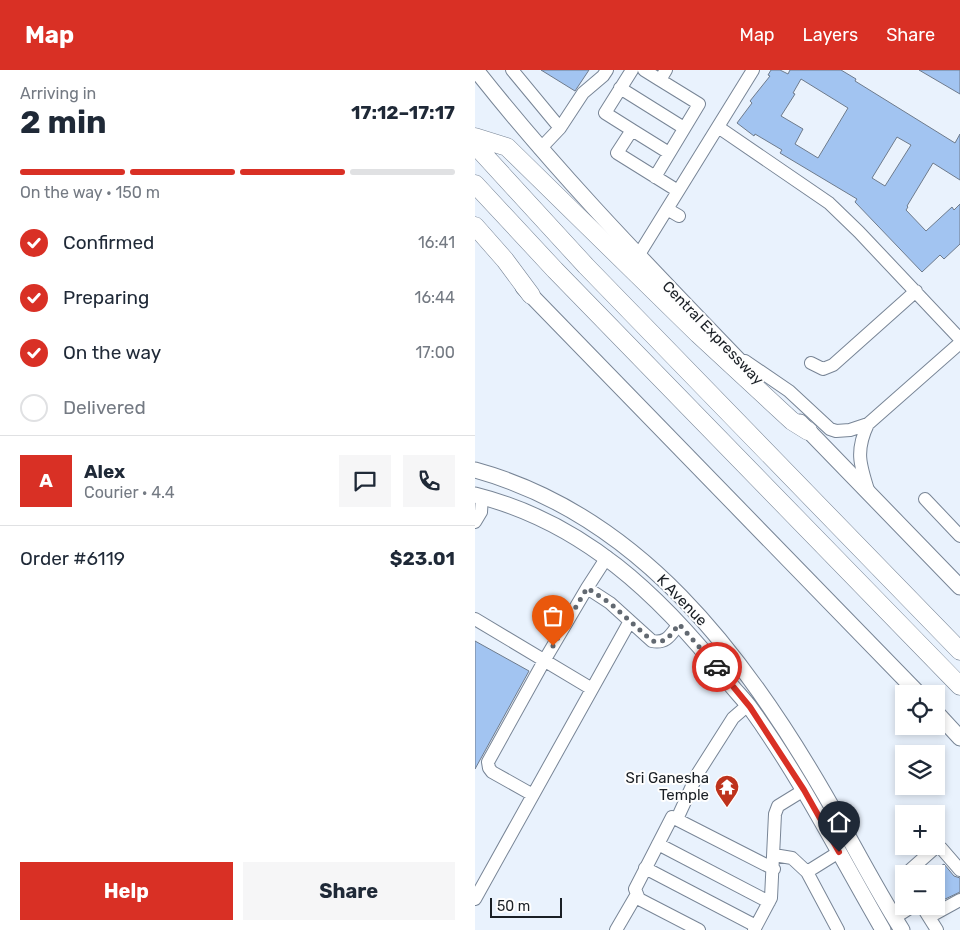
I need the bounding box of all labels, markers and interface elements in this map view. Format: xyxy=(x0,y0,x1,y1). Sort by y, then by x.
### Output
text: Map xyxy=(25,21,74,49)
text: Map xyxy=(740,24,775,46)
text: Layers xyxy=(803,24,858,46)
text: Share xyxy=(886,24,935,46)
text: Arriving in xyxy=(20,84,96,103)
text: 17:12–17:17 xyxy=(351,101,455,124)
text: 2 min xyxy=(20,103,107,141)
text: On the way · 150 m xyxy=(20,183,160,202)
icon: check xyxy=(20,229,48,257)
text: Confirmed xyxy=(63,231,154,254)
text: 16:41 xyxy=(418,233,455,252)
street label: Central Expressway xyxy=(659,277,767,389)
icon: check xyxy=(20,284,48,312)
text: Preparing xyxy=(63,286,149,309)
text: 16:44 xyxy=(415,288,455,307)
icon: check xyxy=(20,339,48,367)
text: On the way xyxy=(63,341,161,364)
text: 17:00 xyxy=(416,343,455,362)
text: Delivered xyxy=(63,396,146,419)
button: chat xyxy=(339,455,391,507)
button: phone xyxy=(403,455,455,507)
text: Alex xyxy=(84,460,125,483)
text: A xyxy=(39,469,53,492)
text: Courier · 4.4 xyxy=(84,483,175,502)
text: Order #6119 xyxy=(20,547,125,570)
text: $23.01 xyxy=(390,547,455,570)
street label: K Avenue xyxy=(653,570,711,630)
pin xyxy=(532,595,574,646)
icon: bag xyxy=(539,602,567,630)
courier xyxy=(692,642,742,692)
icon: car xyxy=(703,653,731,681)
map controls xyxy=(895,685,945,915)
button: locate xyxy=(895,685,945,735)
button: layers xyxy=(895,745,945,795)
place label: Sri Ganesha Temple xyxy=(626,769,709,804)
temple icon: Sri Ganesha Temple xyxy=(714,774,740,808)
pin xyxy=(818,801,860,852)
button: + xyxy=(895,805,945,855)
icon: home xyxy=(825,808,853,836)
button: Help xyxy=(20,862,233,920)
button: Share xyxy=(243,862,455,920)
button: − xyxy=(895,865,945,915)
scale bar xyxy=(490,895,563,918)
text: 50 m xyxy=(497,898,530,915)

